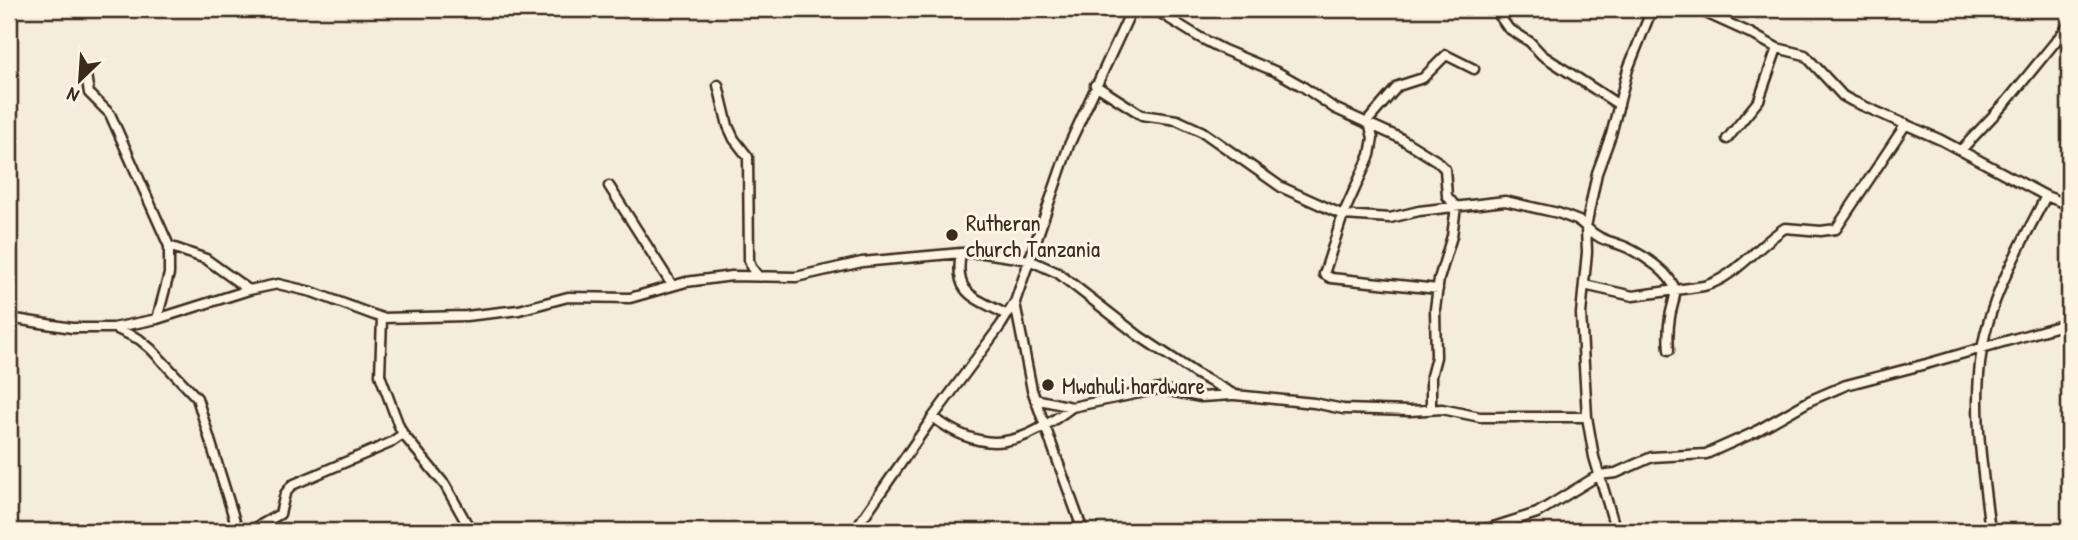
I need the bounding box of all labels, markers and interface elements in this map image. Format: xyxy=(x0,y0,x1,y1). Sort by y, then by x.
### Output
north arrow xyxy=(46,46,116,116)
text: N xyxy=(63,81,83,109)
place label: Rutheran church Tanzania xyxy=(966,207,1100,264)
marker: Rutheran church Tanzania xyxy=(944,227,960,243)
place label: Mwahuli hardware xyxy=(1062,370,1205,401)
marker: Mwahuli hardware xyxy=(1040,377,1056,393)

